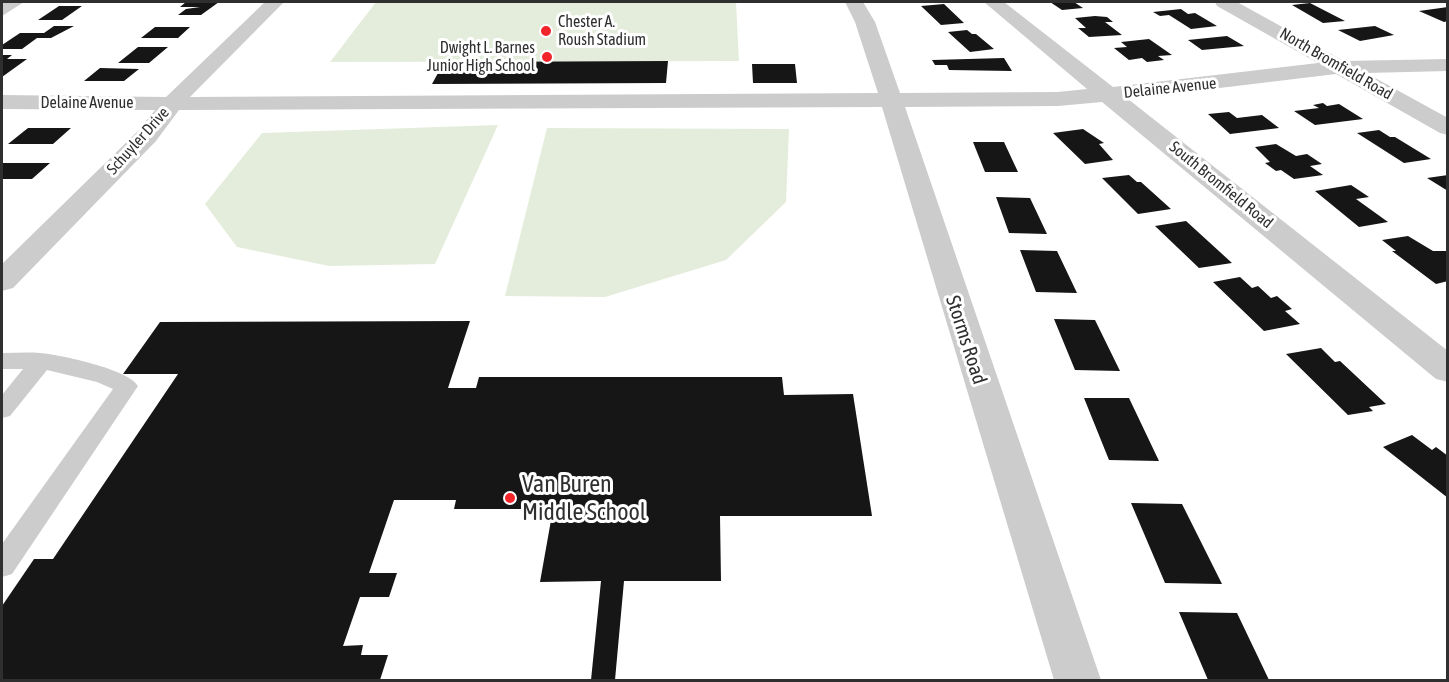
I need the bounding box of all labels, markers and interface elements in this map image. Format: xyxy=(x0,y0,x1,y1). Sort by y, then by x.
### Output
place label: Chester A. Roush Stadium xyxy=(558,12,646,50)
marker: Chester A. Roush Stadium xyxy=(539,24,553,38)
street label: North Bromfield Road xyxy=(1276,24,1396,104)
place label: Dwight L. Barnes Junior High School xyxy=(427,38,535,76)
marker: Dwight L. Barnes Junior High School xyxy=(540,50,554,64)
street label: Delaine Avenue xyxy=(1123,74,1217,102)
street label: Delaine Avenue xyxy=(40,93,134,113)
street label: Schuyler Drive xyxy=(103,103,173,179)
street label: South Bromfield Road xyxy=(1165,137,1277,233)
street label: Storms Road xyxy=(940,293,992,387)
place label: Van Buren Middle School xyxy=(522,470,646,526)
marker: Van Buren Middle School xyxy=(503,491,517,505)

